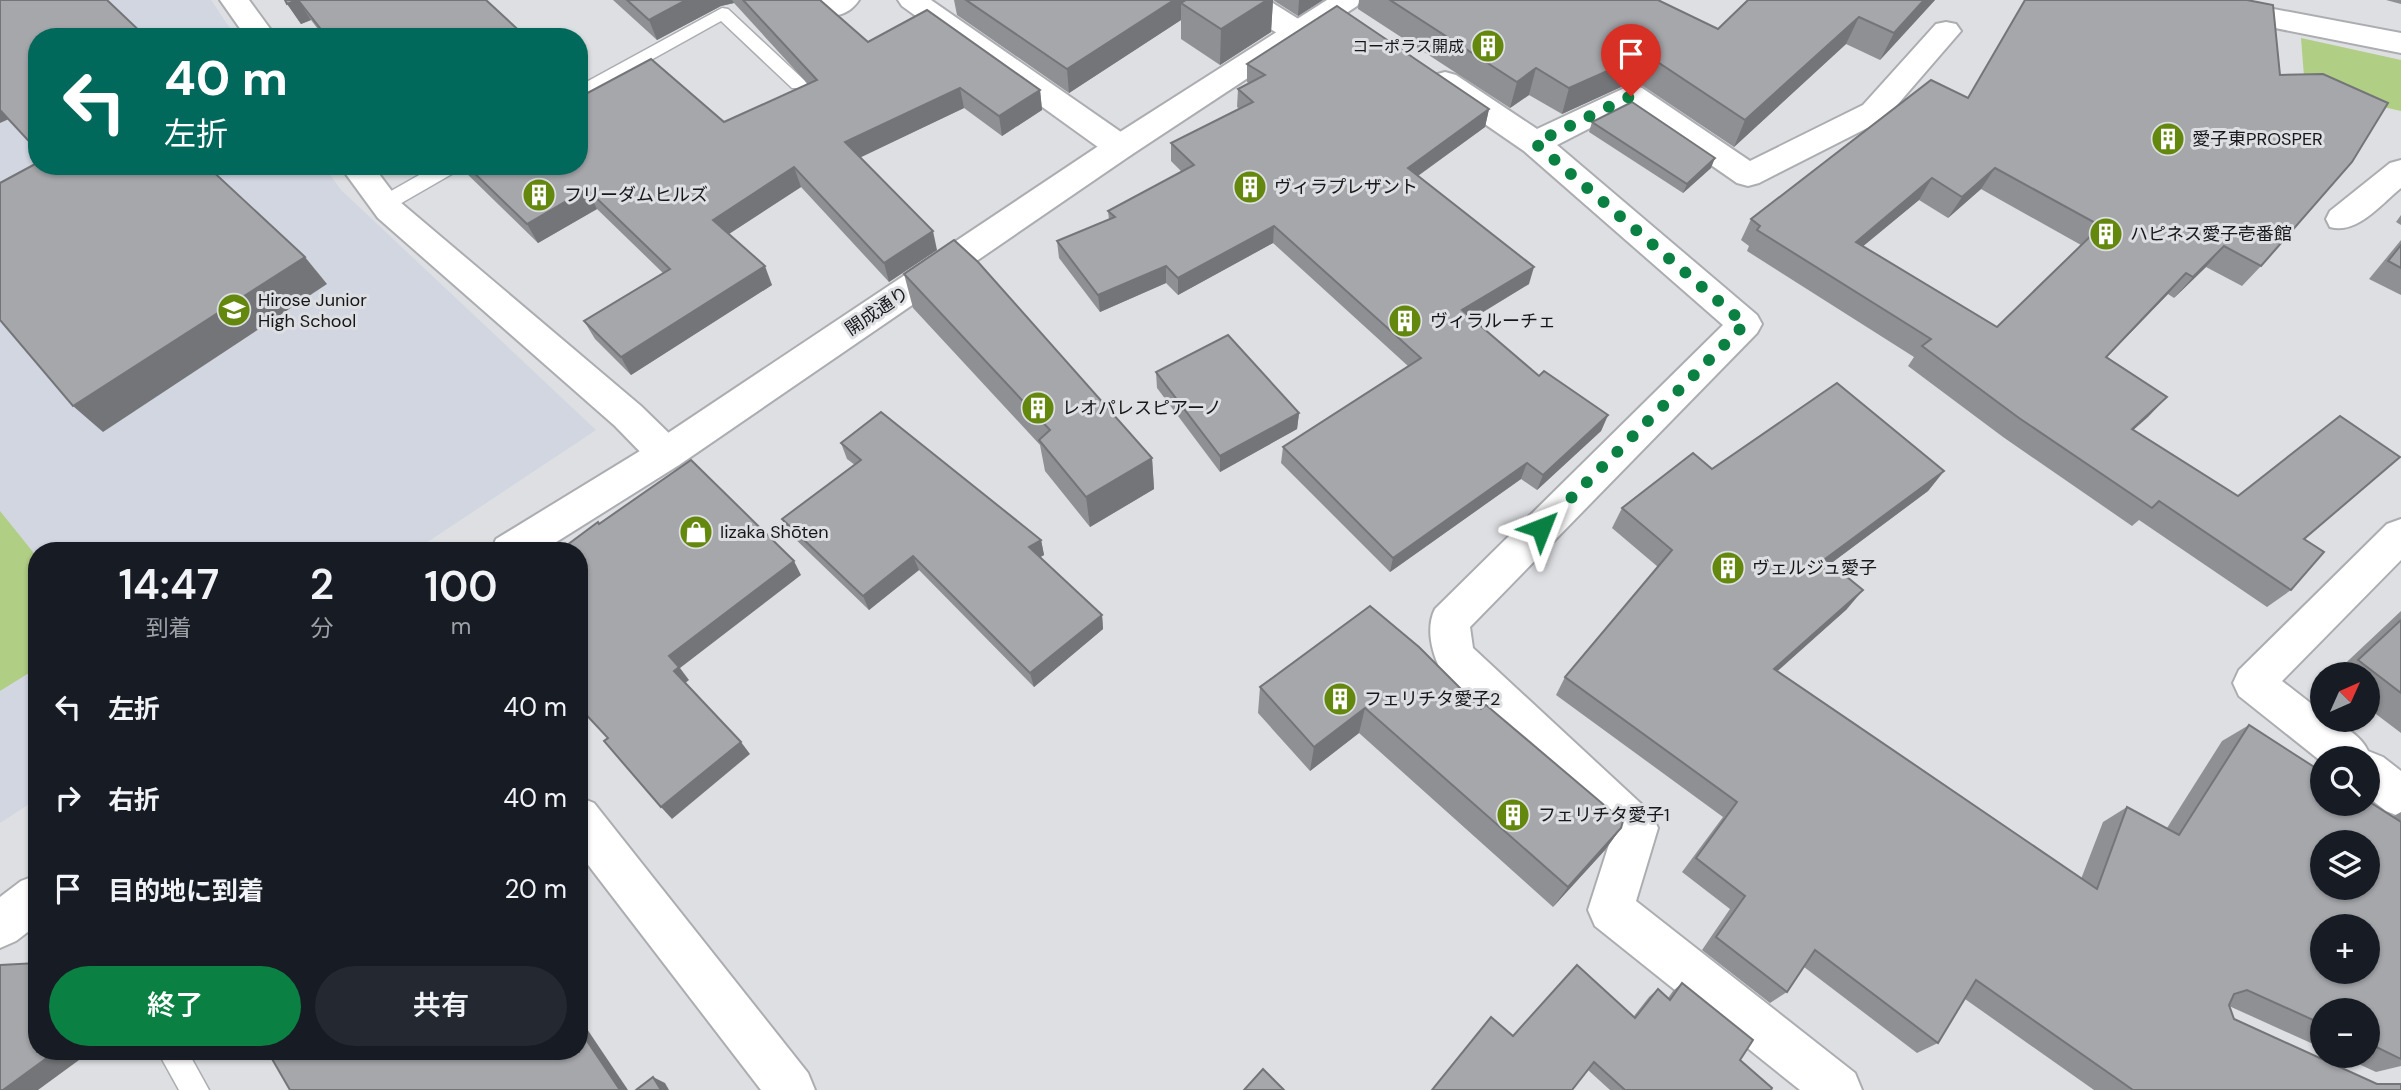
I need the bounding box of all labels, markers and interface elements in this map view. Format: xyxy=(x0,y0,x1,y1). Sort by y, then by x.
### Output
pin xyxy=(1601,24,1661,96)
building icon: コーポラス開成 xyxy=(1469,27,1507,65)
icon: arrive xyxy=(1612,35,1650,73)
place label: コーポラス開成 xyxy=(1352,36,1464,57)
text: 40 m xyxy=(164,46,288,110)
icon: left xyxy=(49,56,140,147)
text: 左折 xyxy=(164,113,228,155)
building icon: 愛子東PROSPER xyxy=(2149,120,2187,158)
place label: 愛子東PROSPER xyxy=(2192,127,2323,151)
building icon: ヴィラプレザント xyxy=(1231,168,1269,206)
place label: ヴィラプレザント xyxy=(1274,175,1418,199)
building icon: フリーダムヒルズ xyxy=(520,176,558,214)
place label: フリーダムヒルズ xyxy=(564,183,708,207)
building icon: ハピネス愛子壱番館 xyxy=(2087,215,2125,253)
place label: ハピネス愛子壱番館 xyxy=(2130,222,2292,246)
street label: 開成通り xyxy=(840,281,914,341)
place label: Hirose Junior High School xyxy=(258,288,367,333)
school or university icon: Hirose Junior High School xyxy=(215,291,253,329)
building icon: ヴィラルーチェ xyxy=(1386,302,1424,340)
place label: ヴィラルーチェ xyxy=(1430,309,1556,333)
building icon: レオパレスピアーノ xyxy=(1019,389,1057,427)
place label: レオパレスピアーノ xyxy=(1062,396,1222,420)
position arrow xyxy=(1504,491,1578,565)
shop icon: Iizaka Shōten xyxy=(677,513,715,551)
place label: Iizaka Shōten xyxy=(720,520,829,544)
building icon: ヴェルジュ愛子 xyxy=(1709,549,1747,587)
place label: ヴェルジュ愛子 xyxy=(1752,556,1877,580)
text: 14:47 xyxy=(118,557,219,612)
text: 2 xyxy=(310,557,334,612)
text: 100 xyxy=(424,559,498,614)
text: m xyxy=(451,611,471,641)
text: 到着 xyxy=(146,613,192,643)
text: 分 xyxy=(310,613,333,643)
north arrow xyxy=(2310,662,2380,732)
map controls xyxy=(2310,662,2380,1068)
building icon: フェリチタ愛子2 xyxy=(1321,680,1359,718)
place label: フェリチタ愛子2 xyxy=(1364,687,1500,711)
icon: left xyxy=(49,688,87,726)
text: 40 m xyxy=(503,690,567,724)
text: 左折 xyxy=(108,692,160,726)
button: search xyxy=(2310,746,2380,816)
icon: right xyxy=(49,779,87,817)
text: 40 m xyxy=(503,781,567,815)
text: 右折 xyxy=(108,783,160,817)
building icon: フェリチタ愛子1 xyxy=(1494,796,1532,834)
place label: フェリチタ愛子1 xyxy=(1538,803,1670,827)
button: layers xyxy=(2310,830,2380,900)
icon: arrive xyxy=(49,870,87,908)
text: 20 m xyxy=(504,872,567,906)
text: 目的地に到着 xyxy=(108,874,264,908)
button: + xyxy=(2310,914,2380,984)
button: 終了 xyxy=(49,966,301,1046)
button: 共有 xyxy=(315,966,567,1046)
button: − xyxy=(2310,998,2380,1068)

